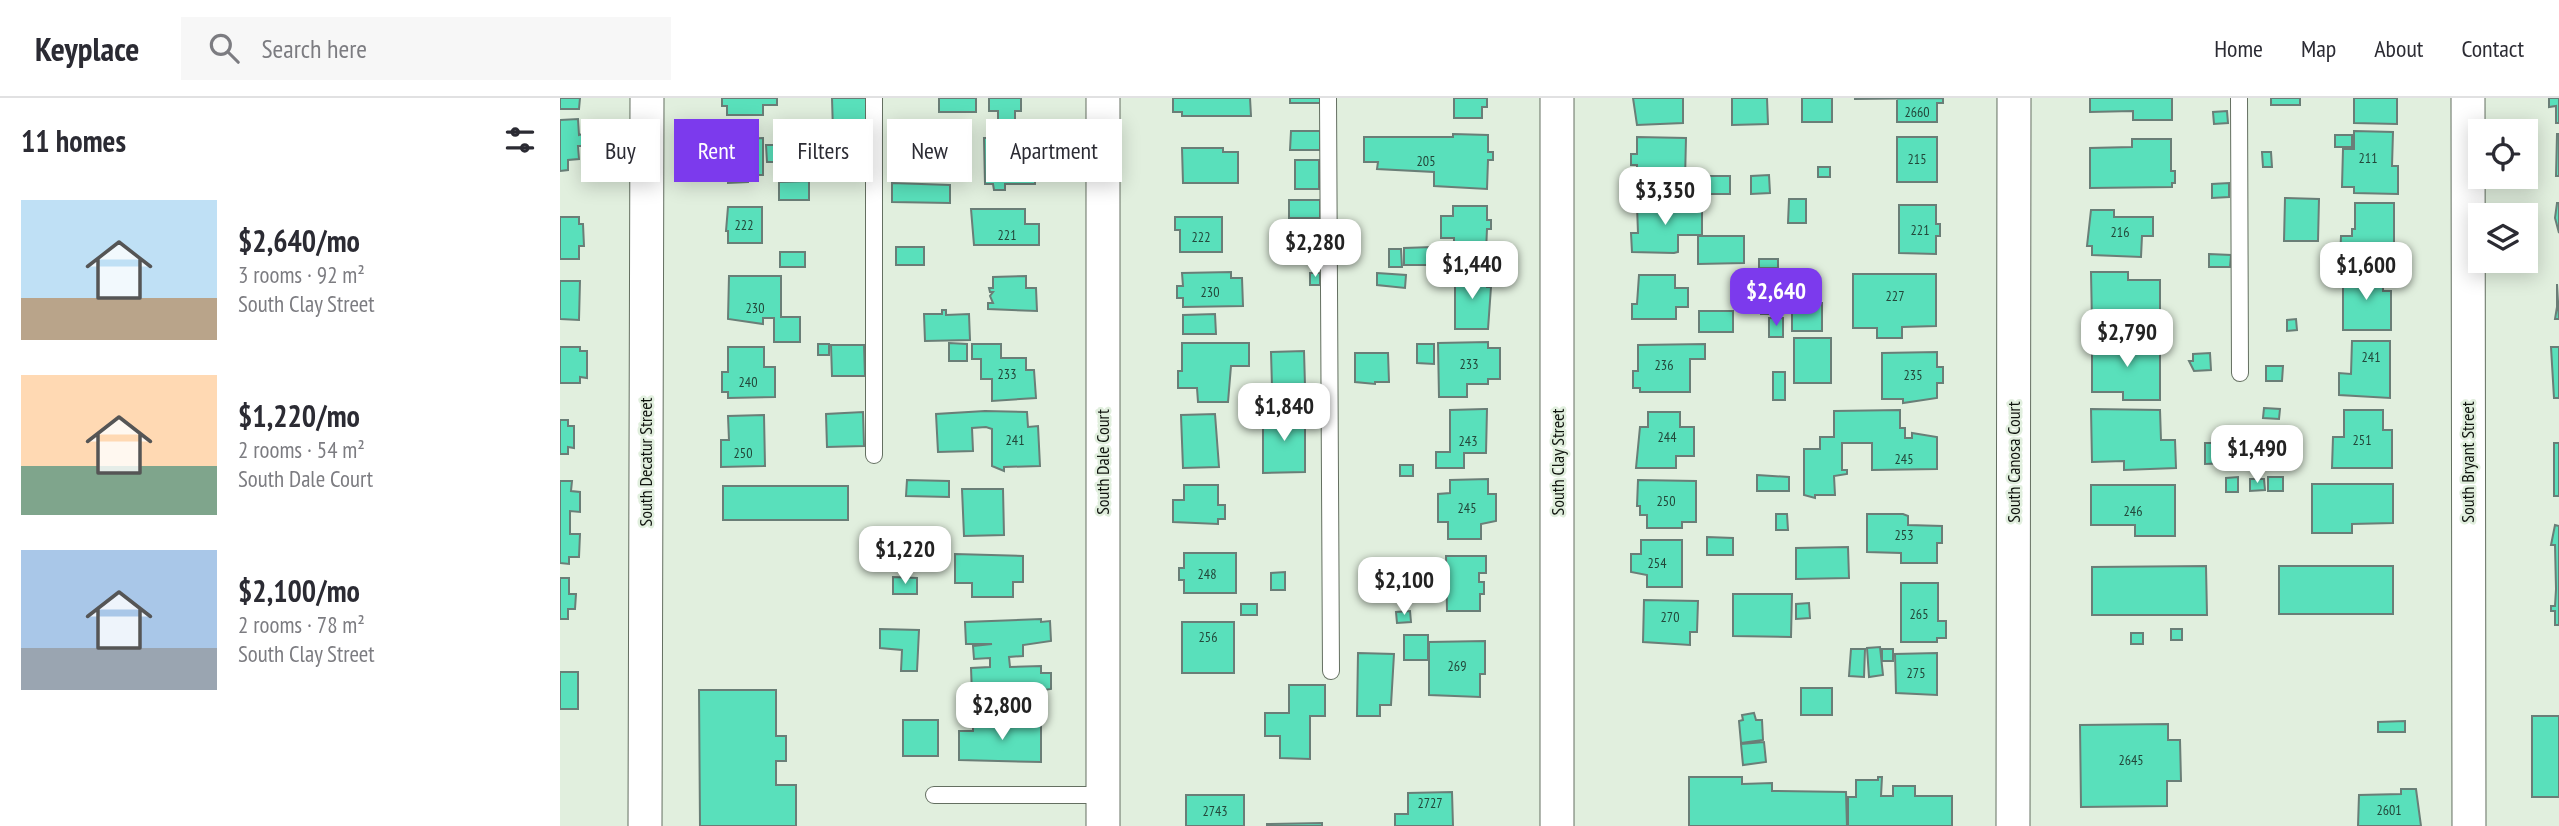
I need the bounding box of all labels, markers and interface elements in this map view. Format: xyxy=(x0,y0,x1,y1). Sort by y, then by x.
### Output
search box xyxy=(181,17,671,80)
text: Keyplace xyxy=(35,27,139,70)
icon: search xyxy=(205,29,243,67)
text: Search here xyxy=(261,32,367,65)
text: Home xyxy=(2214,33,2263,64)
text: Map xyxy=(2301,33,2336,64)
text: About xyxy=(2374,33,2423,64)
text: Contact xyxy=(2461,33,2524,64)
house number: 2660 xyxy=(1904,103,1930,121)
chip: Buy xyxy=(581,119,660,182)
chip: Rent xyxy=(674,119,759,182)
chip: Filters xyxy=(773,119,873,182)
chip: New xyxy=(887,119,972,182)
chip: Apartment xyxy=(986,119,1122,182)
map controls xyxy=(2468,119,2538,273)
button: locate xyxy=(2468,119,2538,189)
text: 11 homes xyxy=(21,121,126,160)
icon: filters xyxy=(501,121,539,159)
house number: 211 xyxy=(2359,149,2377,167)
house number: 215 xyxy=(1908,150,1926,168)
house number: 205 xyxy=(1417,152,1435,170)
pin: $3,350 xyxy=(1608,167,1722,227)
text: $3,350 xyxy=(1635,175,1695,204)
button: layers xyxy=(2468,203,2538,273)
house number: 222 xyxy=(735,216,753,234)
pin: $2,280 xyxy=(1258,220,1372,279)
text: $2,640/mo xyxy=(238,221,360,260)
house number: 221 xyxy=(1911,221,1929,239)
house number: 216 xyxy=(2111,223,2129,241)
house number: 221 xyxy=(998,226,1016,244)
text: $2,280 xyxy=(1285,227,1345,256)
icon: home xyxy=(77,228,161,312)
house number: 222 xyxy=(1192,228,1210,246)
pin: $1,440 xyxy=(1415,242,1529,301)
pin: $1,600 xyxy=(2309,242,2423,302)
text: $1,440 xyxy=(1442,249,1502,278)
text: $1,600 xyxy=(2336,250,2396,279)
text: 3 rooms · 92 m² xyxy=(238,260,365,289)
pin: $2,640 xyxy=(1719,268,1833,328)
text: $2,640 xyxy=(1746,276,1806,305)
house number: 230 xyxy=(1201,283,1219,301)
house number: 227 xyxy=(1886,287,1904,305)
text: South Clay Street xyxy=(238,289,375,318)
house number: 230 xyxy=(746,299,764,317)
pin: $2,790 xyxy=(2070,310,2184,369)
text: $2,790 xyxy=(2097,317,2157,346)
house number: 241 xyxy=(2362,348,2380,366)
house number: 233 xyxy=(1460,355,1478,373)
house number: 236 xyxy=(1655,356,1673,374)
house number: 233 xyxy=(998,365,1016,383)
house number: 235 xyxy=(1904,366,1922,384)
house number: 240 xyxy=(739,373,757,391)
pin: $1,840 xyxy=(1227,384,1341,443)
text: $1,840 xyxy=(1254,391,1314,420)
text: $1,220/mo xyxy=(238,396,360,435)
street label: South Decatur Street xyxy=(634,397,657,527)
street label: South Canosa Court xyxy=(2002,401,2025,523)
street label: South Bryant Street xyxy=(2456,401,2479,523)
icon: home xyxy=(77,403,161,487)
street label: South Clay Street xyxy=(1546,408,1569,515)
street label: South Dale Court xyxy=(1091,409,1114,515)
pin: $1,490 xyxy=(2200,426,2314,485)
house number: 244 xyxy=(1658,428,1677,446)
house number: 241 xyxy=(1006,431,1024,449)
house number: 251 xyxy=(2353,431,2371,449)
house number: 243 xyxy=(1459,432,1477,450)
text: $1,490 xyxy=(2227,433,2287,462)
text: 2 rooms · 54 m² xyxy=(238,435,365,464)
house number: 250 xyxy=(734,444,752,462)
house number: 245 xyxy=(1895,450,1913,468)
text: South Dale Court xyxy=(238,464,373,493)
house number: 250 xyxy=(1657,492,1675,510)
house number: 245 xyxy=(1458,499,1476,517)
house number: 246 xyxy=(2124,502,2142,520)
pin: $1,220 xyxy=(848,526,962,586)
house number: 253 xyxy=(1895,526,1913,544)
text: $1,220 xyxy=(875,534,935,563)
house number: 254 xyxy=(1648,554,1667,572)
pin: $2,100 xyxy=(1347,558,1461,617)
house number: 248 xyxy=(1198,565,1216,583)
text: $2,100 xyxy=(1374,565,1434,594)
text: $2,100/mo xyxy=(238,571,360,610)
icon: home xyxy=(77,578,161,662)
house number: 265 xyxy=(1910,605,1928,623)
house number: 270 xyxy=(1661,608,1679,626)
text: 2 rooms · 78 m² xyxy=(238,610,365,639)
house number: 256 xyxy=(1199,628,1217,646)
text: South Clay Street xyxy=(238,639,375,668)
house number: 269 xyxy=(1448,657,1466,675)
house number: 275 xyxy=(1907,664,1925,682)
pin: $2,800 xyxy=(945,682,1059,742)
text: $2,800 xyxy=(972,690,1032,719)
house number: 2645 xyxy=(2118,751,2144,769)
house number: 2727 xyxy=(1417,794,1443,812)
house number: 2601 xyxy=(2376,801,2402,819)
house number: 2743 xyxy=(1202,802,1228,820)

